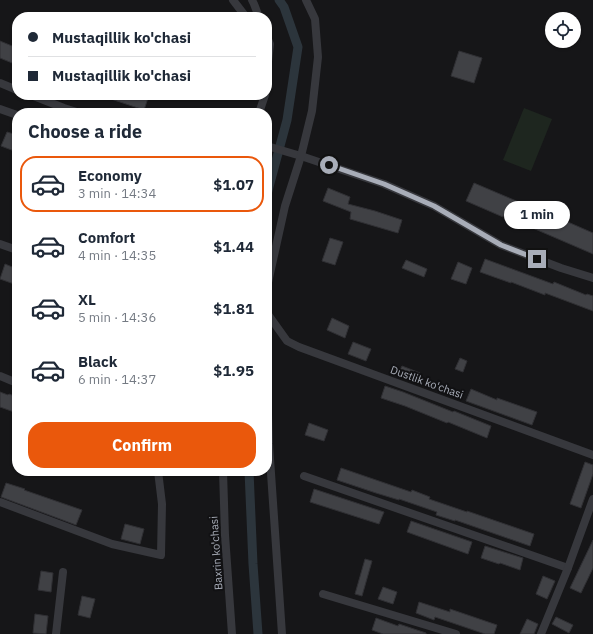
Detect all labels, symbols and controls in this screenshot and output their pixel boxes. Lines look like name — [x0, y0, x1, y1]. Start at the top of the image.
map controls — [545, 12, 581, 48]
button: locate — [545, 12, 581, 48]
text: Mustaqillik ko'chasi — [52, 28, 191, 47]
text: Mustaqillik ko'chasi — [52, 66, 191, 85]
text: Choose a ride — [28, 120, 142, 143]
route start — [320, 156, 338, 174]
icon: car — [30, 166, 66, 202]
text: Economy — [78, 166, 142, 185]
text: $1.07 — [213, 175, 254, 194]
text: 3 min · 14:34 — [78, 185, 156, 202]
callout: 1 min — [504, 201, 570, 229]
text: 1 min — [520, 206, 554, 223]
icon: car — [30, 228, 66, 264]
text: Comfort — [78, 228, 135, 247]
text: $1.44 — [213, 237, 254, 256]
text: 4 min · 14:35 — [78, 247, 156, 264]
route end — [528, 250, 546, 268]
icon: car — [30, 290, 66, 326]
text: XL — [78, 290, 96, 309]
text: $1.81 — [213, 299, 254, 318]
text: 5 min · 14:36 — [78, 309, 156, 326]
icon: car — [30, 352, 66, 388]
text: Black — [78, 352, 118, 371]
text: $1.95 — [213, 361, 254, 380]
street label: Dustlik ko'chasi — [389, 362, 465, 402]
text: 6 min · 14:37 — [78, 371, 156, 388]
button: Confirm — [28, 422, 256, 468]
street label: Baxrin ko'chasi — [206, 516, 226, 590]

